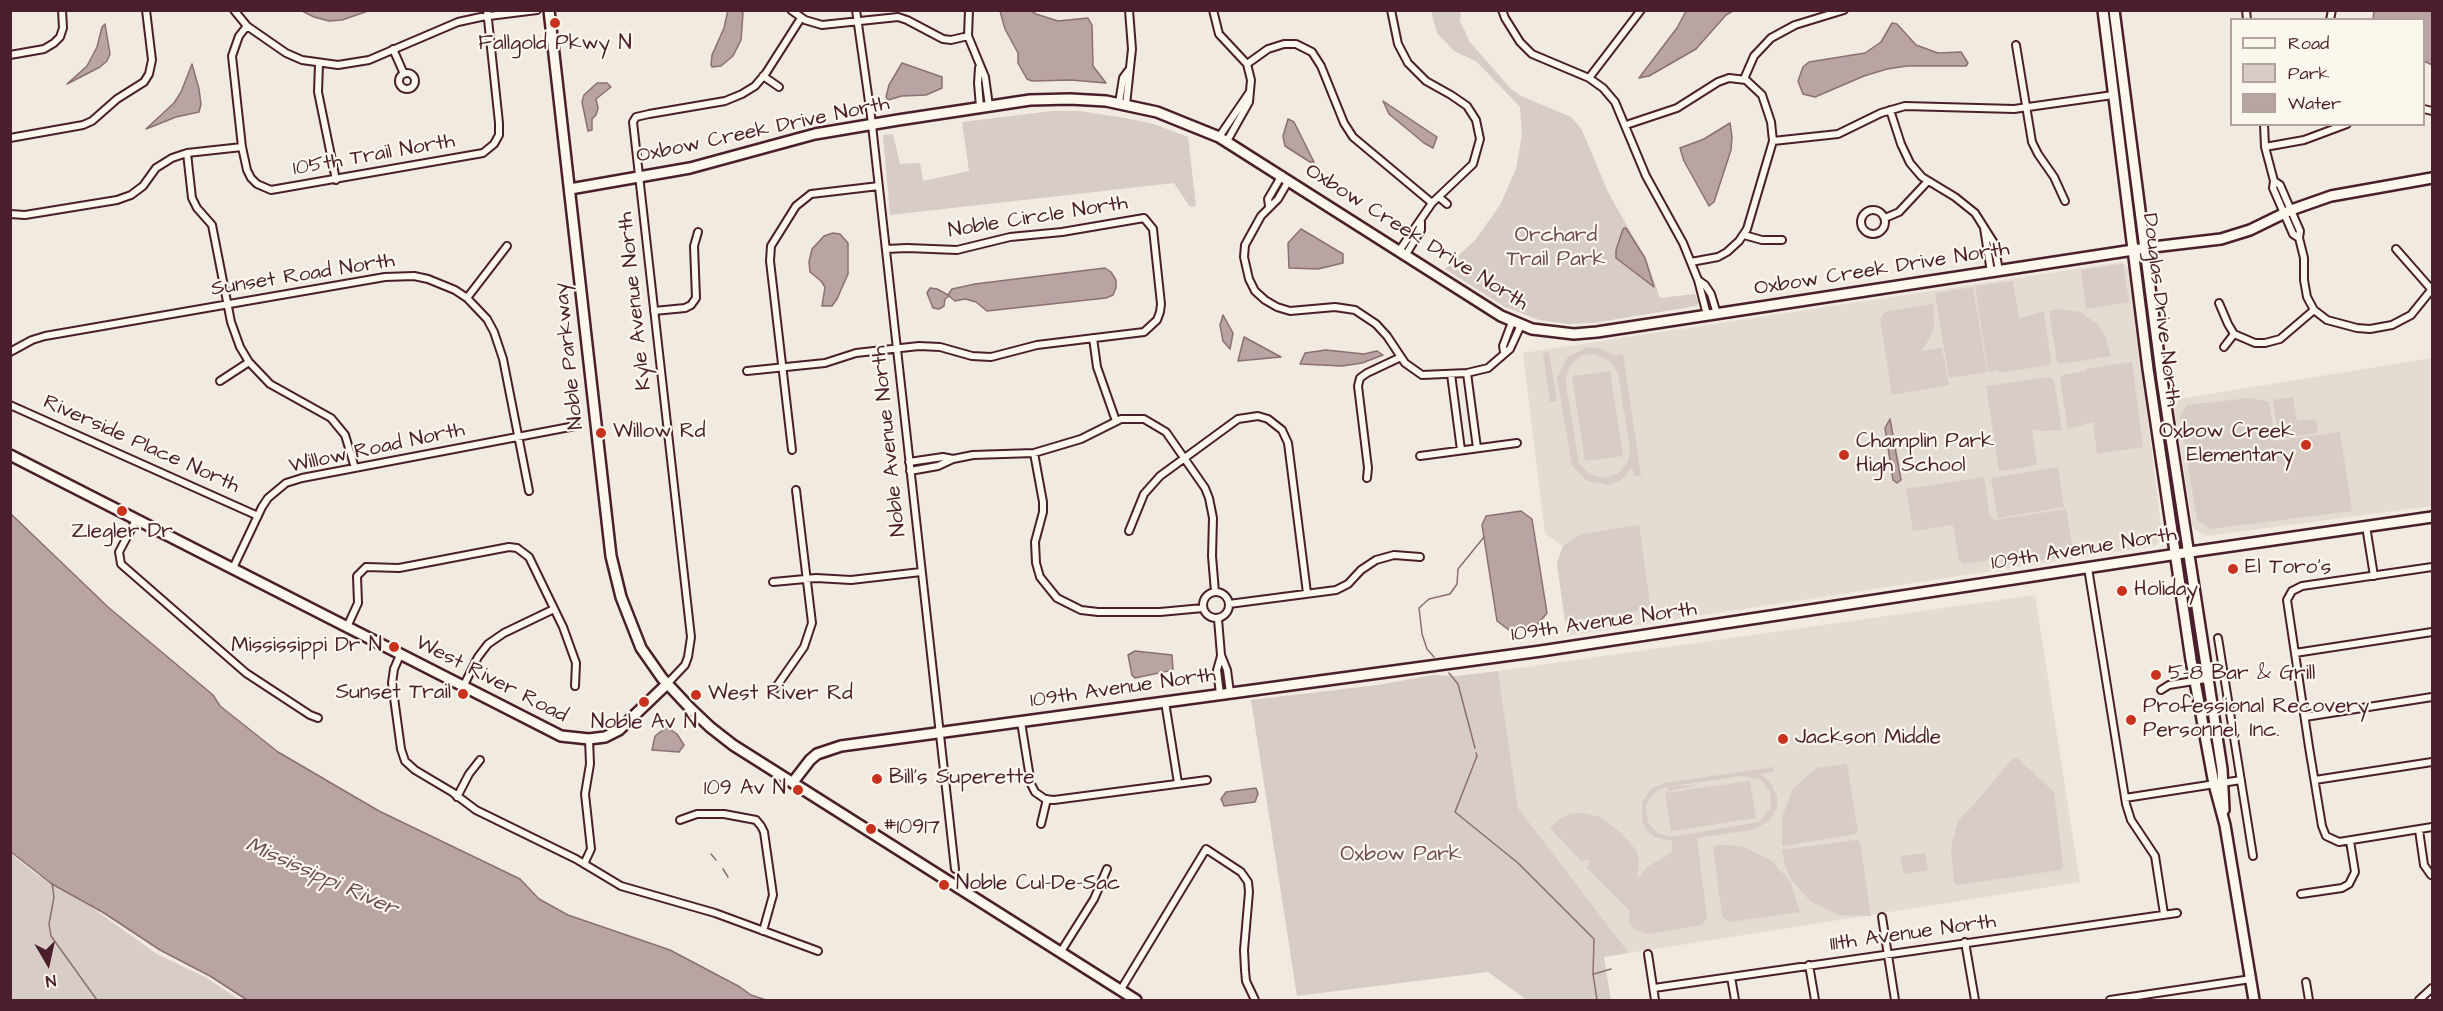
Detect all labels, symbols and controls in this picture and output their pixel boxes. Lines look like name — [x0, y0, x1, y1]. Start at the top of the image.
marker: Fallgold Pkwy N — [548, 16, 562, 30]
legend — [2230, 18, 2425, 126]
text: Road — [2288, 31, 2329, 56]
place label: Fallgold Pkwy N — [478, 32, 632, 58]
text: Park — [2288, 61, 2330, 86]
text: Water — [2288, 91, 2341, 116]
street label: Oxbow Creek Drive North — [634, 92, 892, 170]
street label: 105th Trail North — [291, 129, 457, 183]
street label: Oxbow Creek Drive North — [1300, 159, 1532, 317]
street label: Noble Circle North — [947, 191, 1129, 245]
street label: Kyle Avenue North — [614, 210, 658, 392]
street label: Douglas Drive North — [2136, 212, 2184, 408]
park label: Orchard Trail Park — [1507, 224, 1605, 274]
street label: Oxbow Creek Drive North — [1753, 237, 2011, 303]
street label: Sunset Road North — [209, 249, 397, 303]
street label: Noble Parkway — [550, 281, 590, 431]
street label: Noble Avenue North — [867, 344, 913, 538]
street label: Riverside Place North — [39, 390, 243, 500]
street label: Willow Road North — [287, 418, 467, 480]
place label: Willow Rd — [613, 420, 705, 446]
place label: Oxbow Creek Elementary — [2159, 420, 2294, 470]
marker: Willow Rd — [594, 426, 608, 440]
place label: Champlin Park High School — [1856, 430, 1994, 480]
marker: Oxbow Creek Elementary — [2299, 438, 2313, 452]
marker: Champlin Park High School — [1837, 448, 1851, 462]
marker: ZIegler Dr — [115, 504, 129, 518]
place label: ZIegler Dr — [71, 520, 173, 546]
street label: 109th Avenue North — [1990, 523, 2178, 577]
place label: El Toro's — [2245, 556, 2331, 582]
marker: El Toro's — [2226, 562, 2240, 576]
place label: Holiday — [2134, 578, 2198, 604]
marker: Holiday — [2115, 584, 2129, 598]
street label: 109th Avenue North — [1510, 597, 1698, 649]
street label: West River Road — [411, 631, 571, 729]
place label: Mississippi Dr N — [231, 634, 382, 660]
marker: Mississippi Dr N — [387, 640, 401, 654]
place label: 5-8 Bar & Grill — [2168, 662, 2315, 688]
street label: 109th Avenue North — [1029, 663, 1217, 715]
marker: 5-8 Bar & Grill — [2149, 668, 2163, 682]
place label: Sunset Trail — [336, 681, 451, 707]
place label: West River Rd — [708, 682, 853, 708]
marker: Sunset Trail — [456, 687, 470, 701]
marker: West River Rd — [689, 688, 703, 702]
marker: Noble Av N — [637, 695, 651, 709]
place label: Professional Recovery Personnel, Inc. — [2143, 695, 2369, 745]
place label: Noble Av N — [591, 711, 697, 737]
marker: Professional Recovery Personnel, Inc. — [2124, 713, 2138, 727]
place label: Jackson Middle — [1795, 726, 1941, 752]
marker: Jackson Middle — [1776, 732, 1790, 746]
place label: Bill's Superette — [889, 766, 1035, 792]
marker: Bill's Superette — [870, 772, 884, 786]
place label: 109 Av N — [704, 777, 786, 803]
marker: 109 Av N — [791, 783, 805, 797]
place label: #10917 — [883, 816, 940, 842]
marker: #10917 — [864, 822, 878, 836]
water label: Mississippi River — [241, 833, 401, 923]
park label: Oxbow Park — [1340, 843, 1462, 869]
place label: Noble Cul-De-Sac — [956, 872, 1120, 898]
marker: Noble Cul-De-Sac — [937, 878, 951, 892]
street label: 111th Avenue North — [1828, 910, 1998, 958]
north arrow — [18, 933, 78, 993]
text: N — [44, 969, 57, 992]

